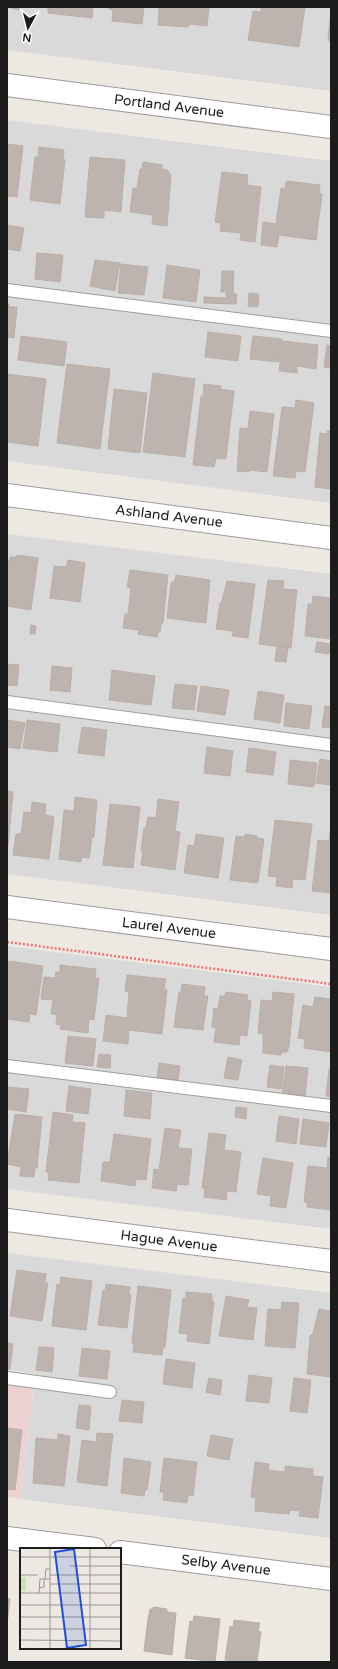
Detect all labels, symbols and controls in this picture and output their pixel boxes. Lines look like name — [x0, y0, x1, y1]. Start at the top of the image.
north arrow — [8, 8, 48, 48]
text: N — [22, 30, 32, 44]
street label: Portland Avenue — [113, 91, 225, 121]
street label: Ashland Avenue — [114, 501, 224, 531]
street label: Laurel Avenue — [121, 914, 217, 942]
street label: Hague Avenue — [120, 1227, 218, 1255]
inset map — [20, 1548, 121, 1649]
street label: Selby Avenue — [180, 1551, 272, 1579]

